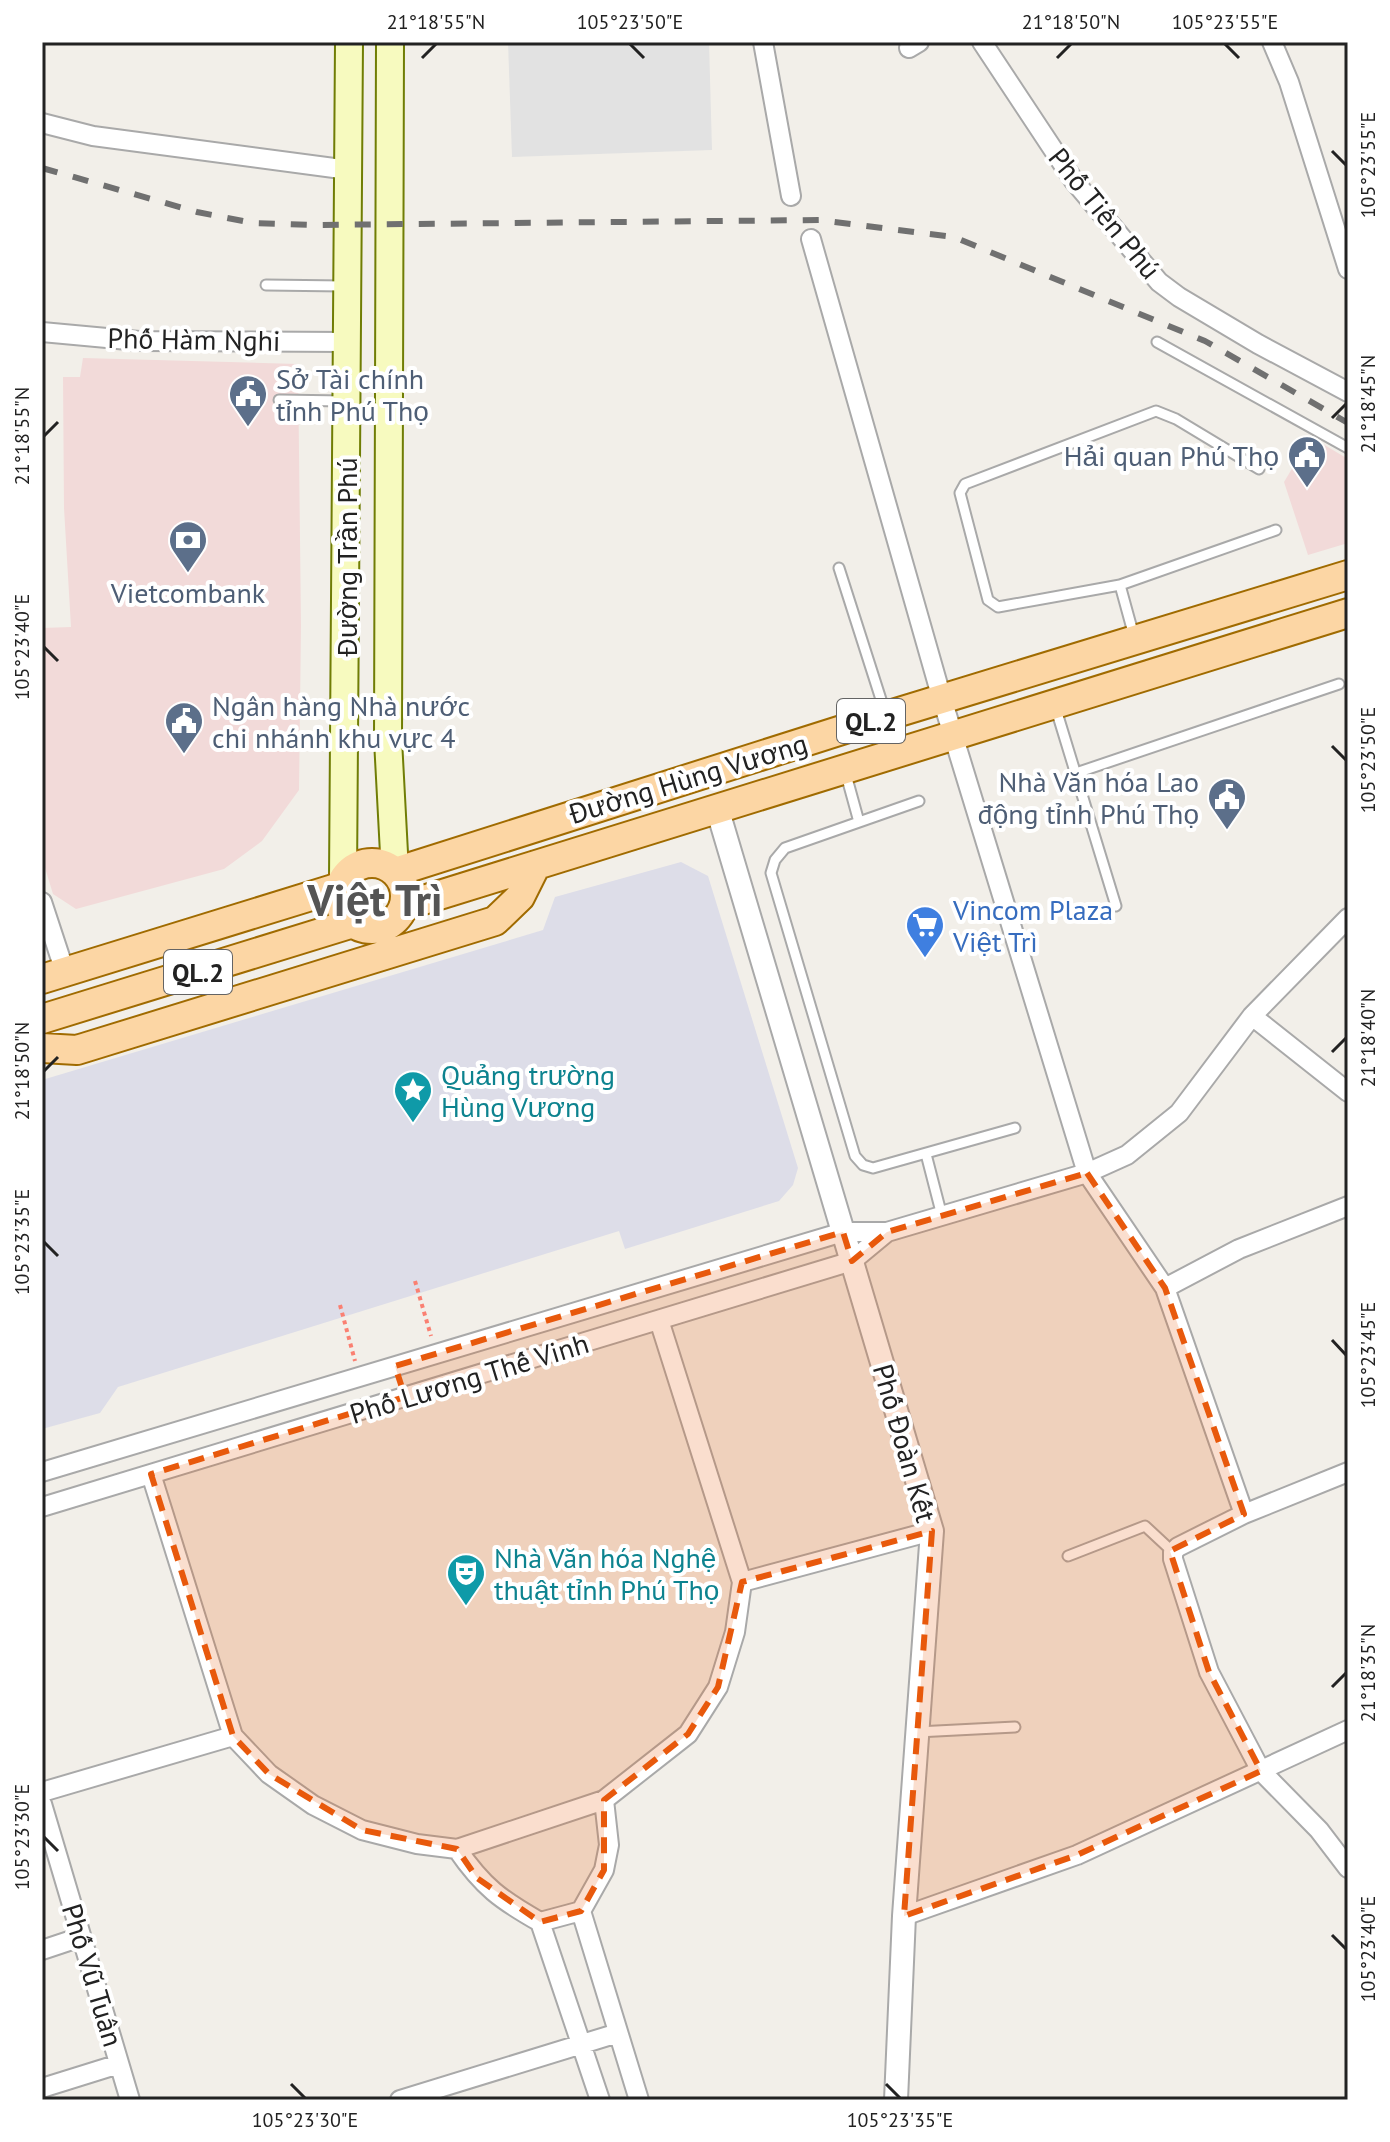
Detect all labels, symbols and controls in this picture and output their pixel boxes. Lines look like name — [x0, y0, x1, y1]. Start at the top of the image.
text: 21°18'55"N — [387, 9, 485, 35]
text: 105°23'50"E — [577, 9, 683, 35]
text: 21°18'50"N — [1022, 9, 1120, 35]
text: 105°23'55"E — [1172, 9, 1278, 35]
text: 105°23'55"E — [1355, 112, 1381, 218]
street label: Phố Tiên Phú — [1041, 140, 1169, 286]
street label: Phố Hàm Nghi — [107, 319, 281, 359]
text: 21°18'45"N — [1355, 355, 1381, 453]
place label: Sở Tài chính tỉnh Phú Thọ — [276, 360, 429, 429]
public building icon: Sở Tài chính tỉnh Phú Thọ — [227, 373, 269, 428]
text: 21°18'55"N — [9, 387, 35, 485]
public building icon: Hải quan Phú Thọ — [1286, 434, 1328, 489]
place label: Hải quan Phú Thọ — [1064, 437, 1279, 474]
street label: Đường Trần Phú — [328, 457, 365, 658]
bank icon: Vietcombank — [167, 519, 209, 574]
place label: Vietcombank — [110, 574, 266, 611]
text: 105°23'40"E — [9, 594, 35, 700]
place label: Ngân hàng Nhà nước chi nhánh khu vực 4 — [212, 687, 470, 756]
road number: QL.2 — [837, 699, 905, 743]
public building icon: Ngân hàng Nhà nước chi nhánh khu vực 4 — [163, 700, 205, 755]
text: 105°23'50"E — [1355, 707, 1381, 813]
street label: Đường Hùng Vương — [563, 724, 812, 832]
place label: Nhà Văn hóa Lao động tỉnh Phú Thọ — [978, 763, 1199, 832]
public building icon: Nhà Văn hóa Lao động tỉnh Phú Thọ — [1206, 776, 1248, 831]
district label: Việt Trì — [306, 871, 443, 928]
place label: Vincom Plaza Việt Trì — [952, 891, 1113, 960]
supermarket icon: Vincom Plaza Việt Trì — [904, 904, 946, 959]
road number: QL.2 — [164, 950, 232, 994]
text: 21°18'40"N — [1355, 989, 1381, 1087]
text: 21°18'50"N — [9, 1022, 35, 1120]
place label: Quảng trường Hùng Vương — [441, 1056, 615, 1125]
place icon: Quảng trường Hùng Vương — [392, 1069, 434, 1124]
text: 105°23'35"E — [9, 1189, 35, 1295]
text: 105°23'45"E — [1355, 1302, 1381, 1408]
street label: Phố Lương Thế Vinh — [345, 1324, 593, 1432]
street label: Phố Đoàn Kết — [865, 1360, 945, 1527]
place label: Nhà Văn hóa Nghệ thuật tỉnh Phú Thọ — [494, 1539, 719, 1608]
theatre icon: Nhà Văn hóa Nghệ thuật tỉnh Phú Thọ — [445, 1552, 487, 1607]
text: 21°18'35"N — [1355, 1624, 1381, 1722]
text: 105°23'30"E — [9, 1784, 35, 1890]
text: 105°23'40"E — [1355, 1896, 1381, 2002]
street label: Phố Vũ Tuân — [54, 1899, 132, 2051]
text: 105°23'30"E — [252, 2107, 358, 2133]
text: 105°23'35"E — [847, 2107, 953, 2133]

